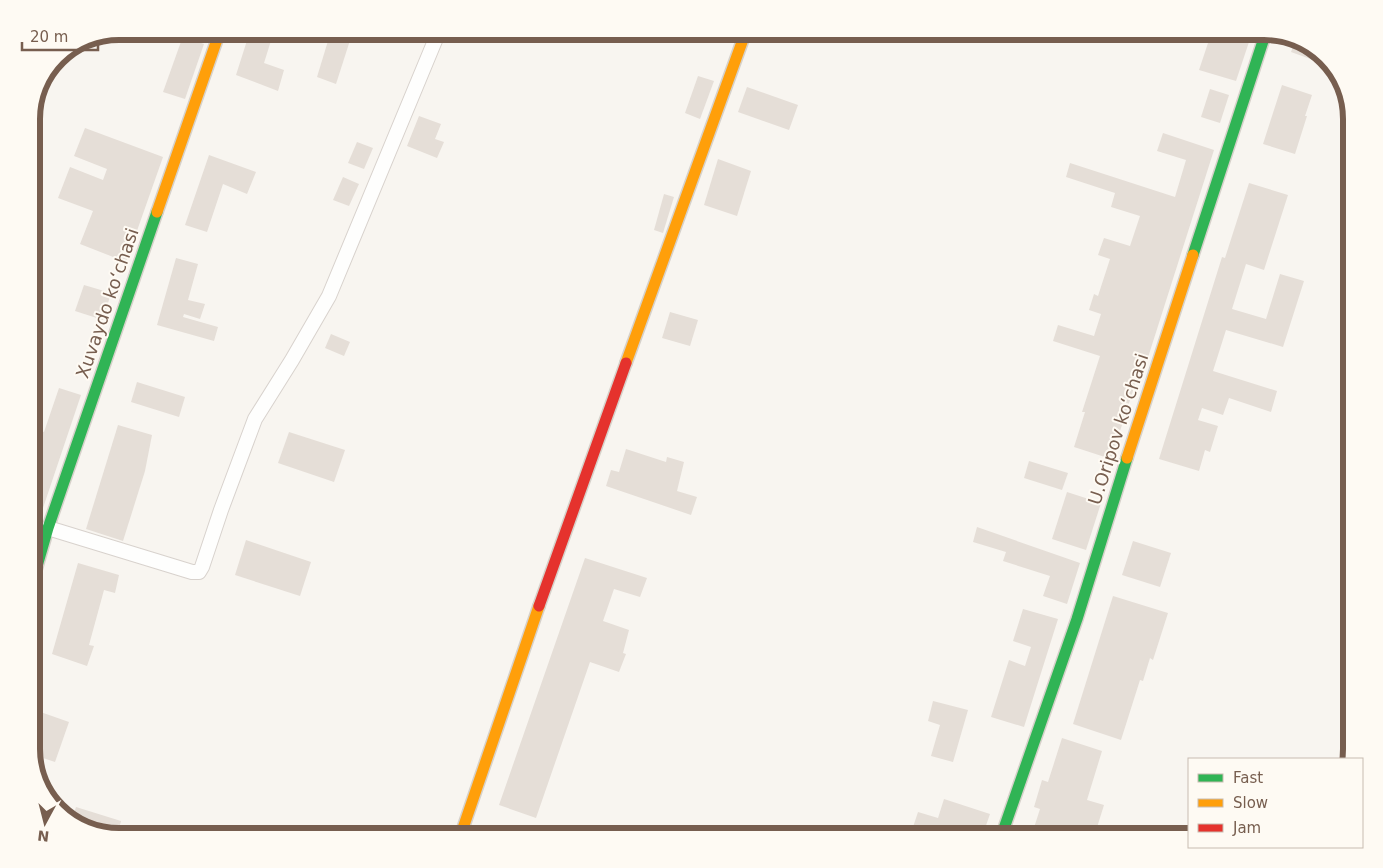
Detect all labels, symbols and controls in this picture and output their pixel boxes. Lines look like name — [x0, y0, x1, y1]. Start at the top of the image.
scale bar — [22, 20, 99, 52]
text: 20 m — [30, 28, 68, 46]
street label: Xuvaydo koʻchasi — [71, 225, 143, 381]
street label: U.Oripov koʻchasi — [1084, 351, 1152, 507]
legend — [1188, 758, 1363, 848]
text: Fast — [1233, 769, 1263, 787]
text: Slow — [1233, 794, 1268, 812]
north arrow — [20, 798, 70, 848]
text: Jam — [1232, 819, 1261, 837]
text: N — [37, 827, 50, 845]

